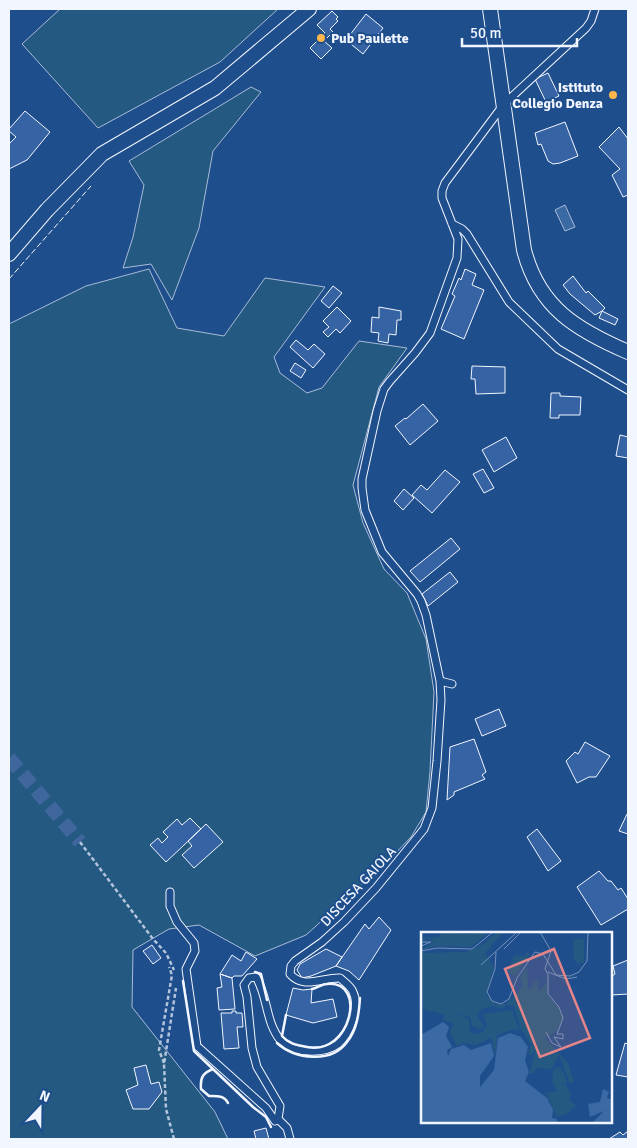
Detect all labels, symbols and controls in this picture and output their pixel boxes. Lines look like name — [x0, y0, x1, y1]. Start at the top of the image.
scale bar — [462, 15, 577, 47]
text: 50 m — [470, 24, 501, 42]
place label: Pub Paulette — [331, 30, 409, 47]
marker: Pub Paulette — [315, 32, 327, 44]
place label: Istituto Collegio Denza — [512, 79, 603, 112]
marker: Istituto Collegio Denza — [607, 89, 619, 101]
street label: DISCESA GAIOLA — [317, 842, 400, 930]
inset map — [421, 932, 612, 1123]
north arrow — [15, 1083, 65, 1133]
text: N — [37, 1087, 52, 1106]

